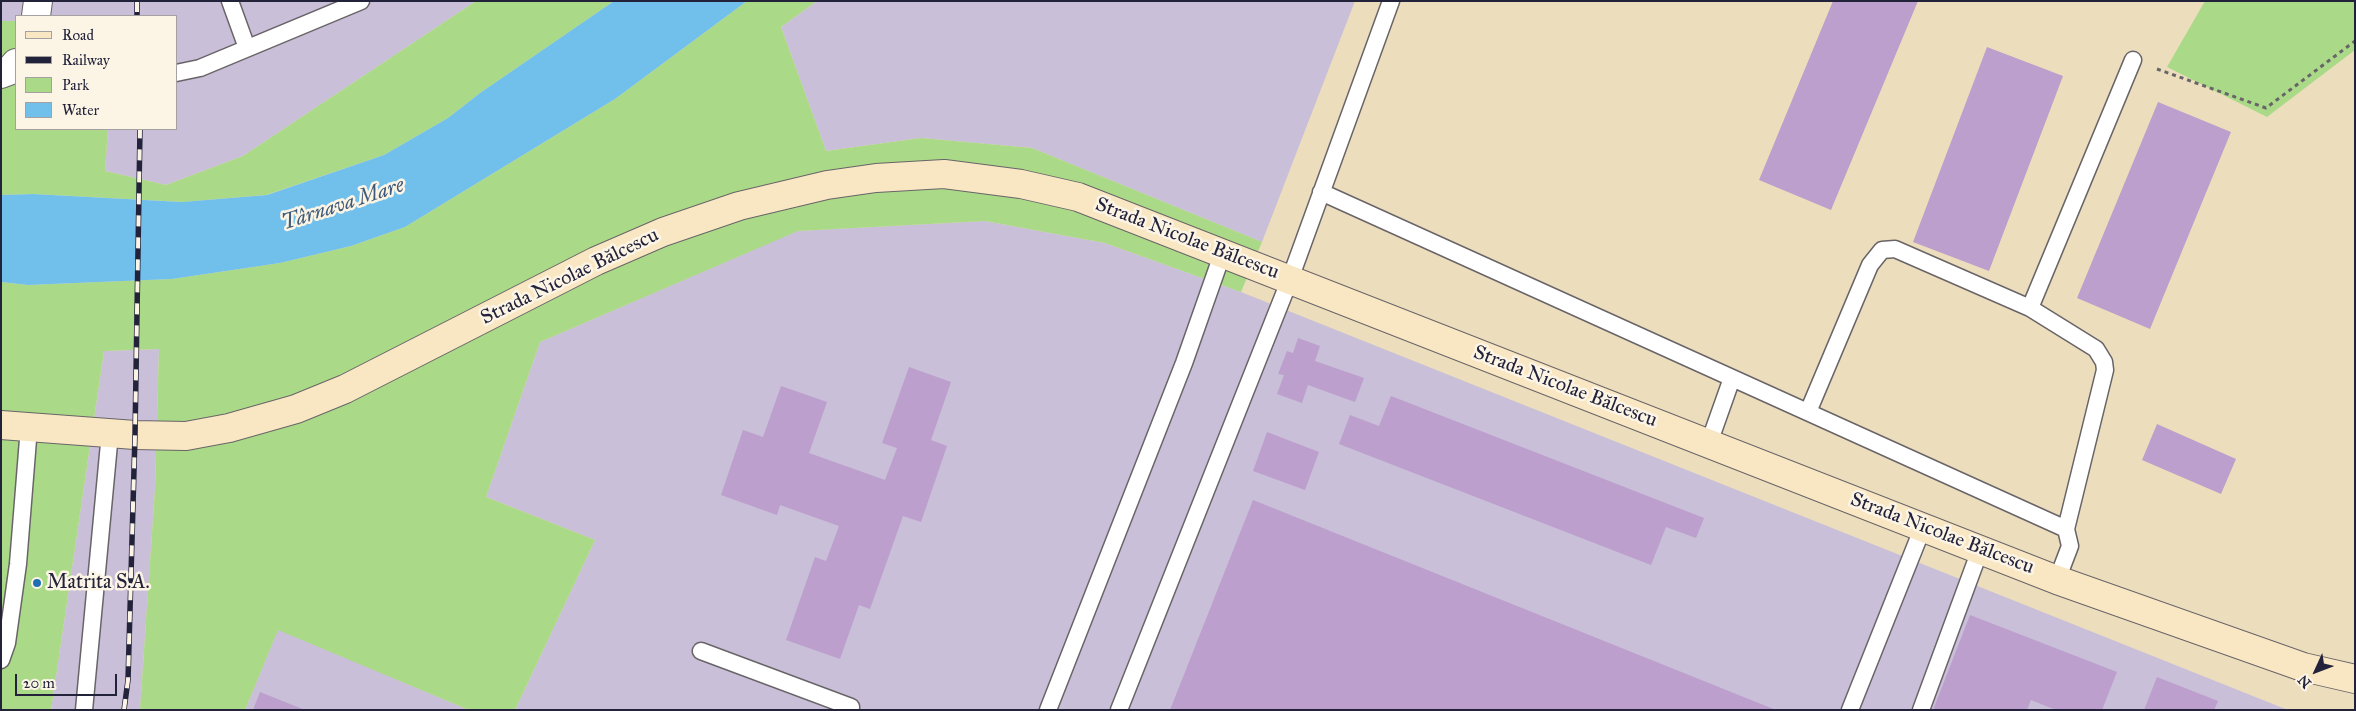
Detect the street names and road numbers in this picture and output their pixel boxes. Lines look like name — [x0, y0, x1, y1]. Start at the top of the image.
street label: Strada Nicolae Bălcescu — [1092, 193, 1282, 285]
street label: Strada Nicolae Bălcescu — [477, 223, 663, 331]
street label: Strada Nicolae Bălcescu — [1470, 341, 1660, 433]
street label: Strada Nicolae Bălcescu — [1847, 488, 2037, 580]

